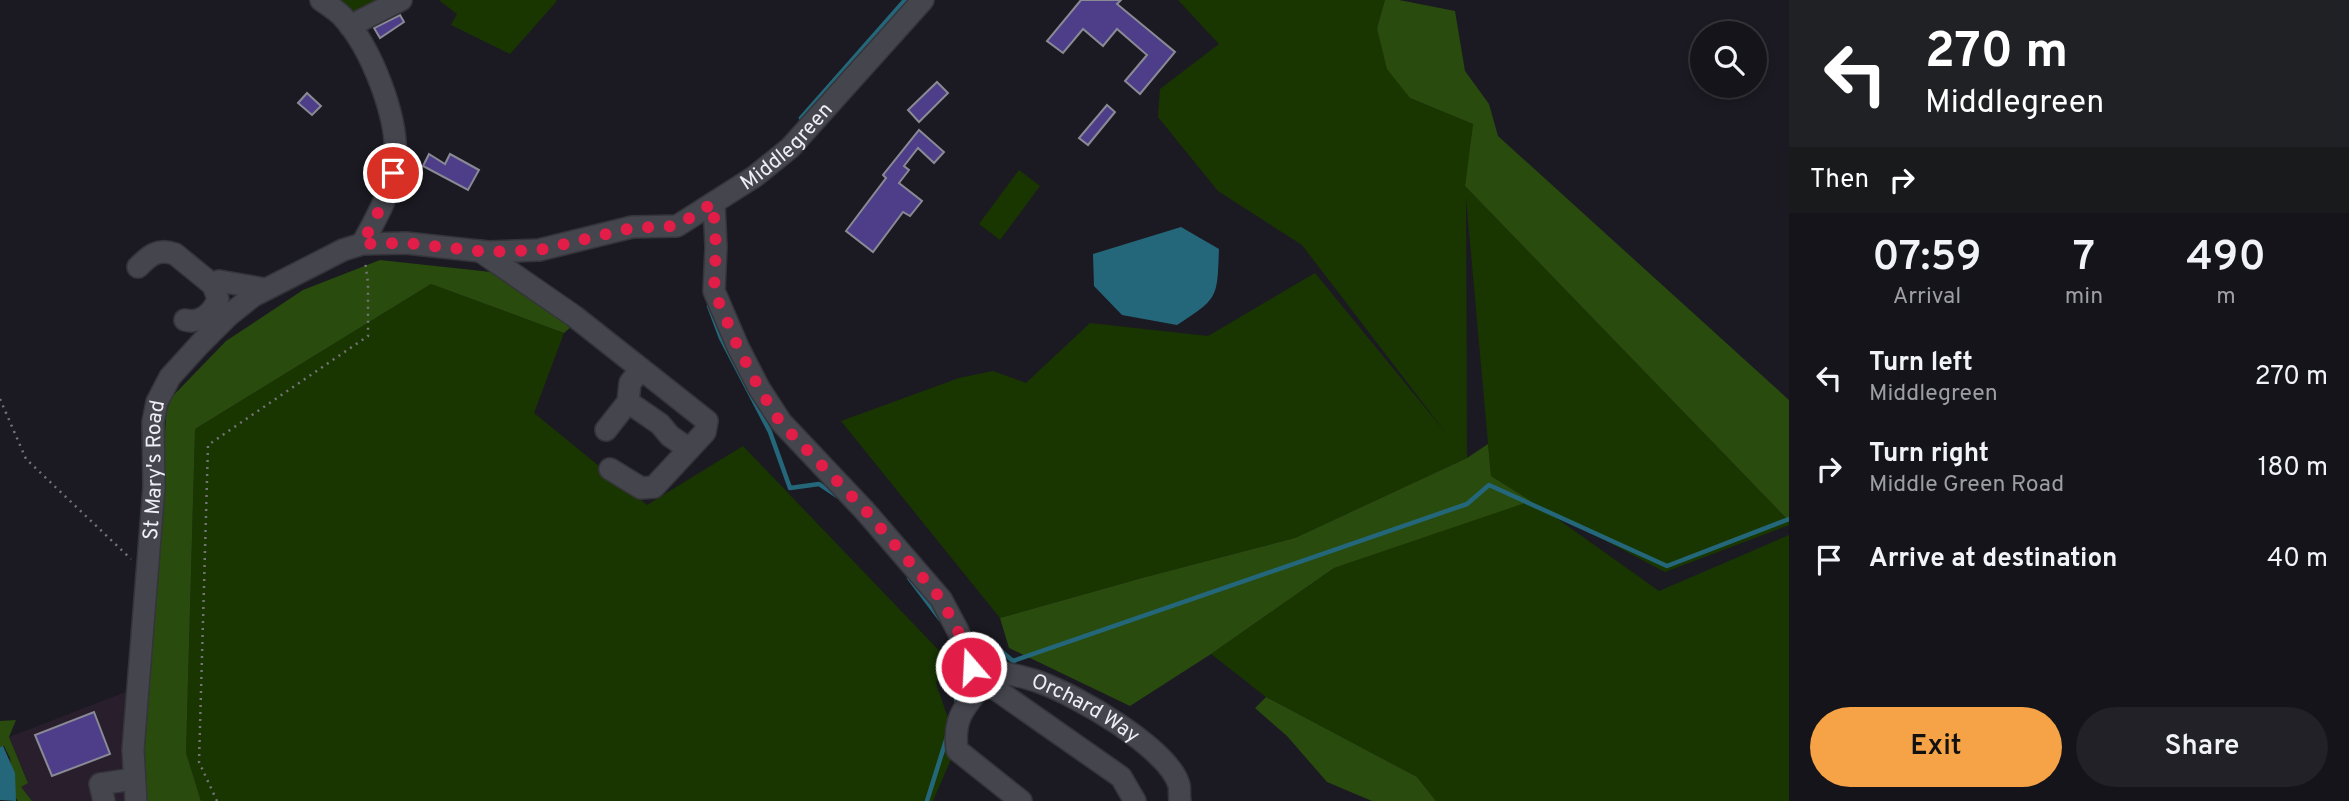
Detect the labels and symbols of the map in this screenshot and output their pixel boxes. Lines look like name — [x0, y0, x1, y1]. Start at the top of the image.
street label: Middlegreen — [736, 97, 839, 197]
pin — [363, 143, 423, 203]
street label: St Mary's Road — [138, 398, 172, 541]
position arrow — [934, 630, 1008, 704]
street label: Orchard Way — [1028, 668, 1145, 750]

